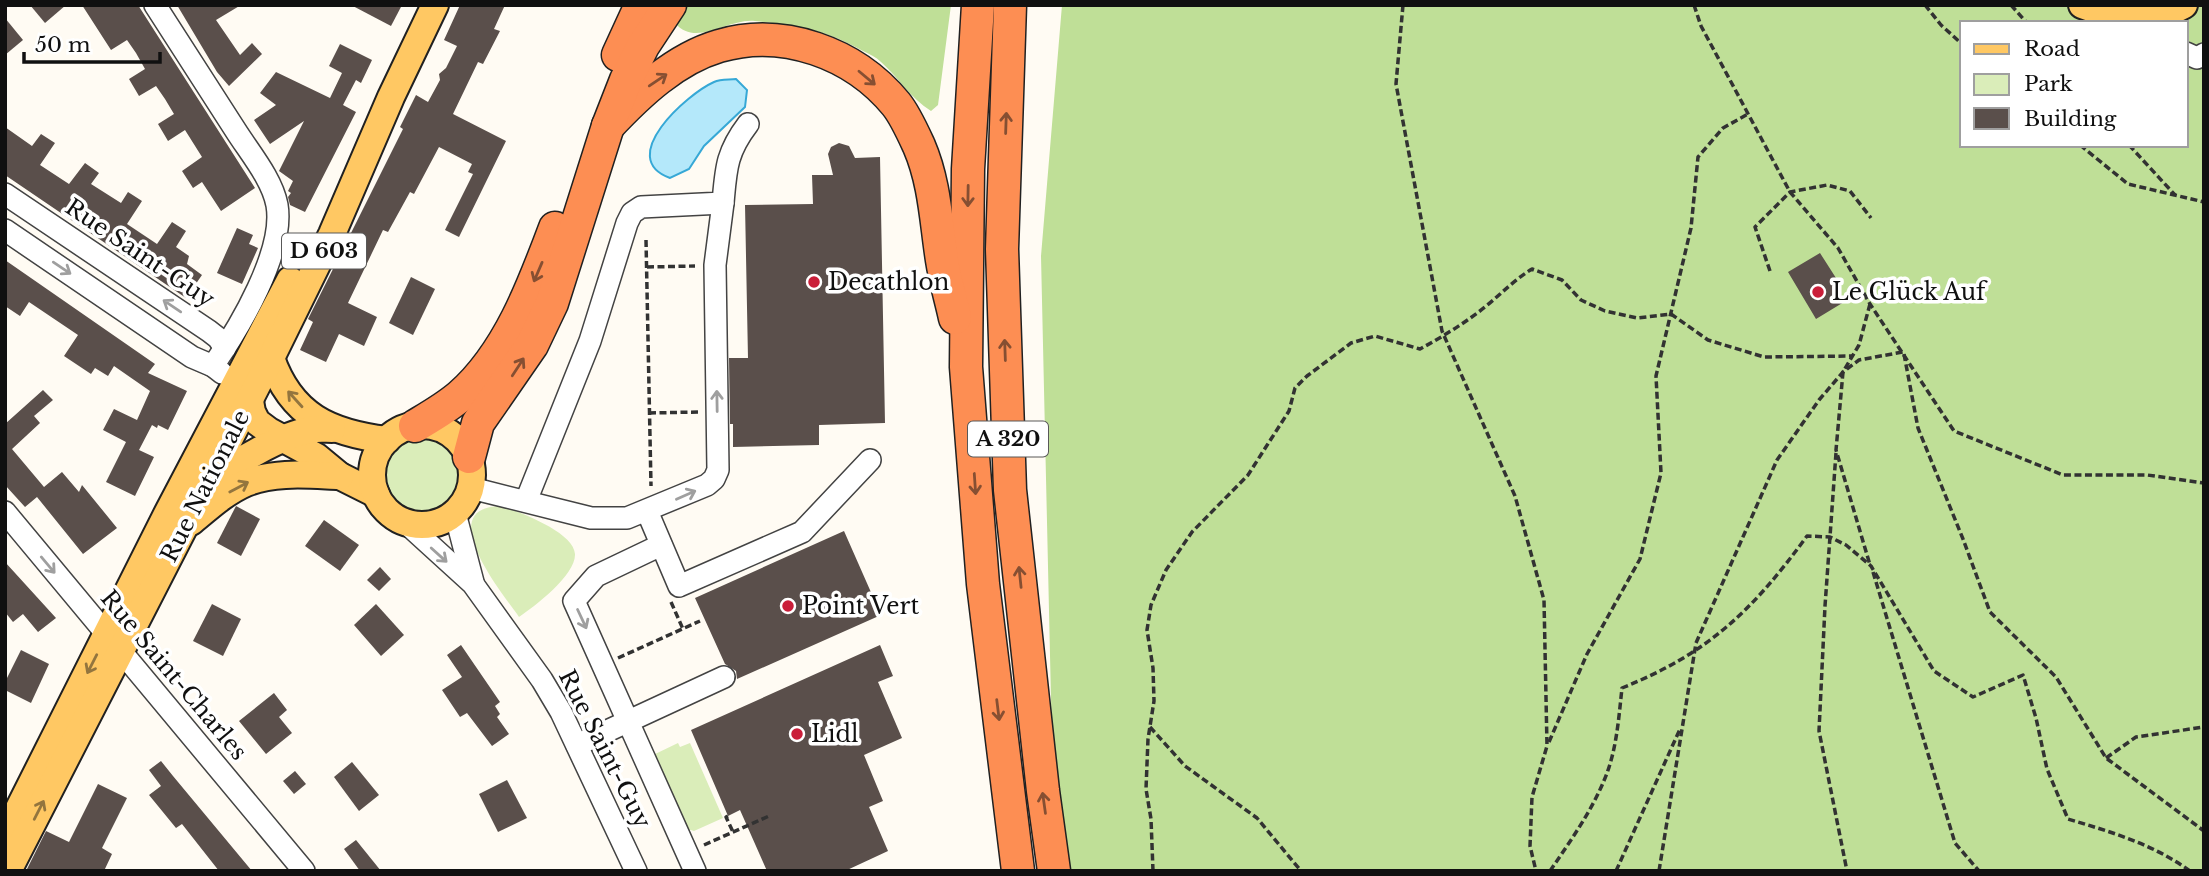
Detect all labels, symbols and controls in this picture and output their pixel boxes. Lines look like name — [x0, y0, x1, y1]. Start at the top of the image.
scale bar — [24, 21, 161, 65]
legend — [1960, 21, 2188, 147]
text: 50 m — [35, 32, 91, 58]
text: Road — [2024, 36, 2080, 62]
one-way arrow — [858, 69, 876, 85]
text: Park — [2024, 71, 2073, 97]
one-way arrow — [648, 73, 667, 87]
text: Building — [2024, 106, 2117, 132]
one-way arrow — [999, 111, 1013, 134]
one-way arrow — [961, 184, 975, 207]
street label: Rue Saint-Guy — [60, 193, 220, 313]
road number: D 603 — [282, 233, 366, 268]
one-way arrow — [52, 261, 71, 276]
one-way arrow — [531, 261, 544, 283]
place label: Decathlon — [828, 268, 950, 296]
marker: Decathlon — [806, 274, 822, 290]
place label: Le Glück Auf — [1832, 278, 1988, 306]
marker: Le Glück Auf — [1810, 284, 1826, 300]
one-way arrow — [163, 299, 182, 313]
one-way arrow — [999, 339, 1012, 362]
one-way arrow — [510, 358, 525, 377]
one-way arrow — [710, 390, 724, 413]
one-way arrow — [286, 391, 303, 408]
street label: Rue Nationale — [155, 405, 255, 567]
road number: A 320 — [968, 422, 1048, 457]
one-way arrow — [969, 472, 982, 495]
one-way arrow — [229, 480, 249, 494]
one-way arrow — [675, 487, 696, 500]
one-way arrow — [430, 546, 447, 563]
one-way arrow — [41, 555, 56, 573]
one-way arrow — [1013, 566, 1026, 589]
street label: Rue Saint-Charles — [95, 584, 253, 766]
place label: Point Vert — [802, 592, 919, 620]
marker: Point Vert — [780, 598, 796, 614]
one-way arrow — [576, 607, 589, 629]
one-way arrow — [85, 653, 99, 674]
street label: Rue Saint-Guy — [553, 665, 657, 833]
one-way arrow — [991, 698, 1004, 721]
place label: Lidl — [811, 720, 859, 748]
marker: Lidl — [789, 726, 805, 742]
one-way arrow — [1038, 792, 1051, 815]
one-way arrow — [33, 800, 47, 821]

